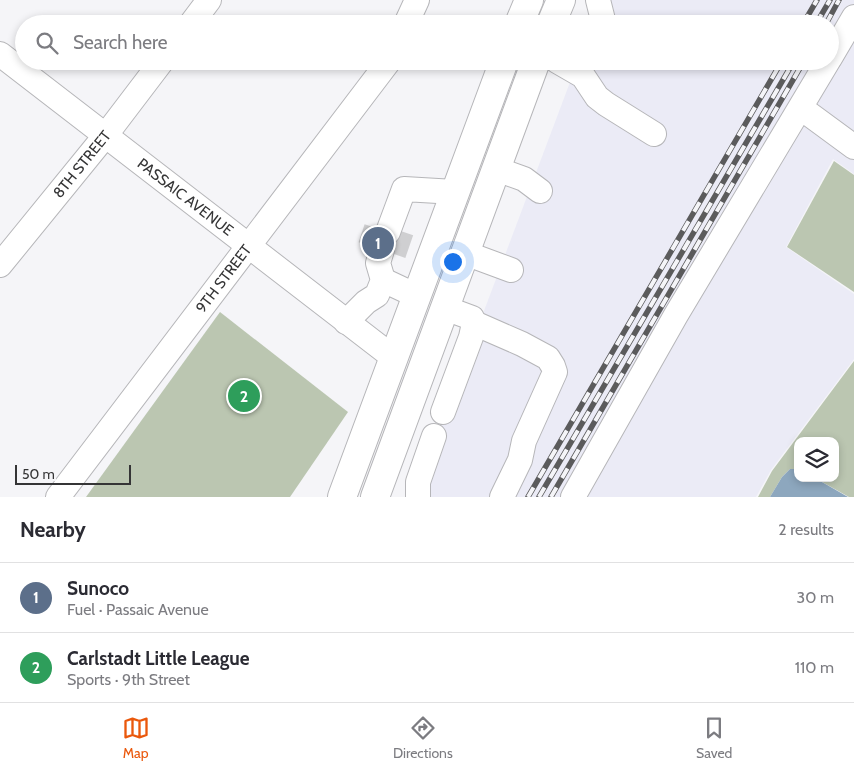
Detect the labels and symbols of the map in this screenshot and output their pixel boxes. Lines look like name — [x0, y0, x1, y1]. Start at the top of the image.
street label: 8TH STREET — [49, 127, 115, 201]
street label: PASSAIC AVENUE — [134, 154, 237, 240]
pin: 1 — [362, 224, 394, 262]
street label: 9TH STREET — [192, 241, 255, 316]
your location — [440, 249, 466, 275]
pin: 2 — [228, 377, 260, 415]
scale bar — [15, 462, 131, 485]

